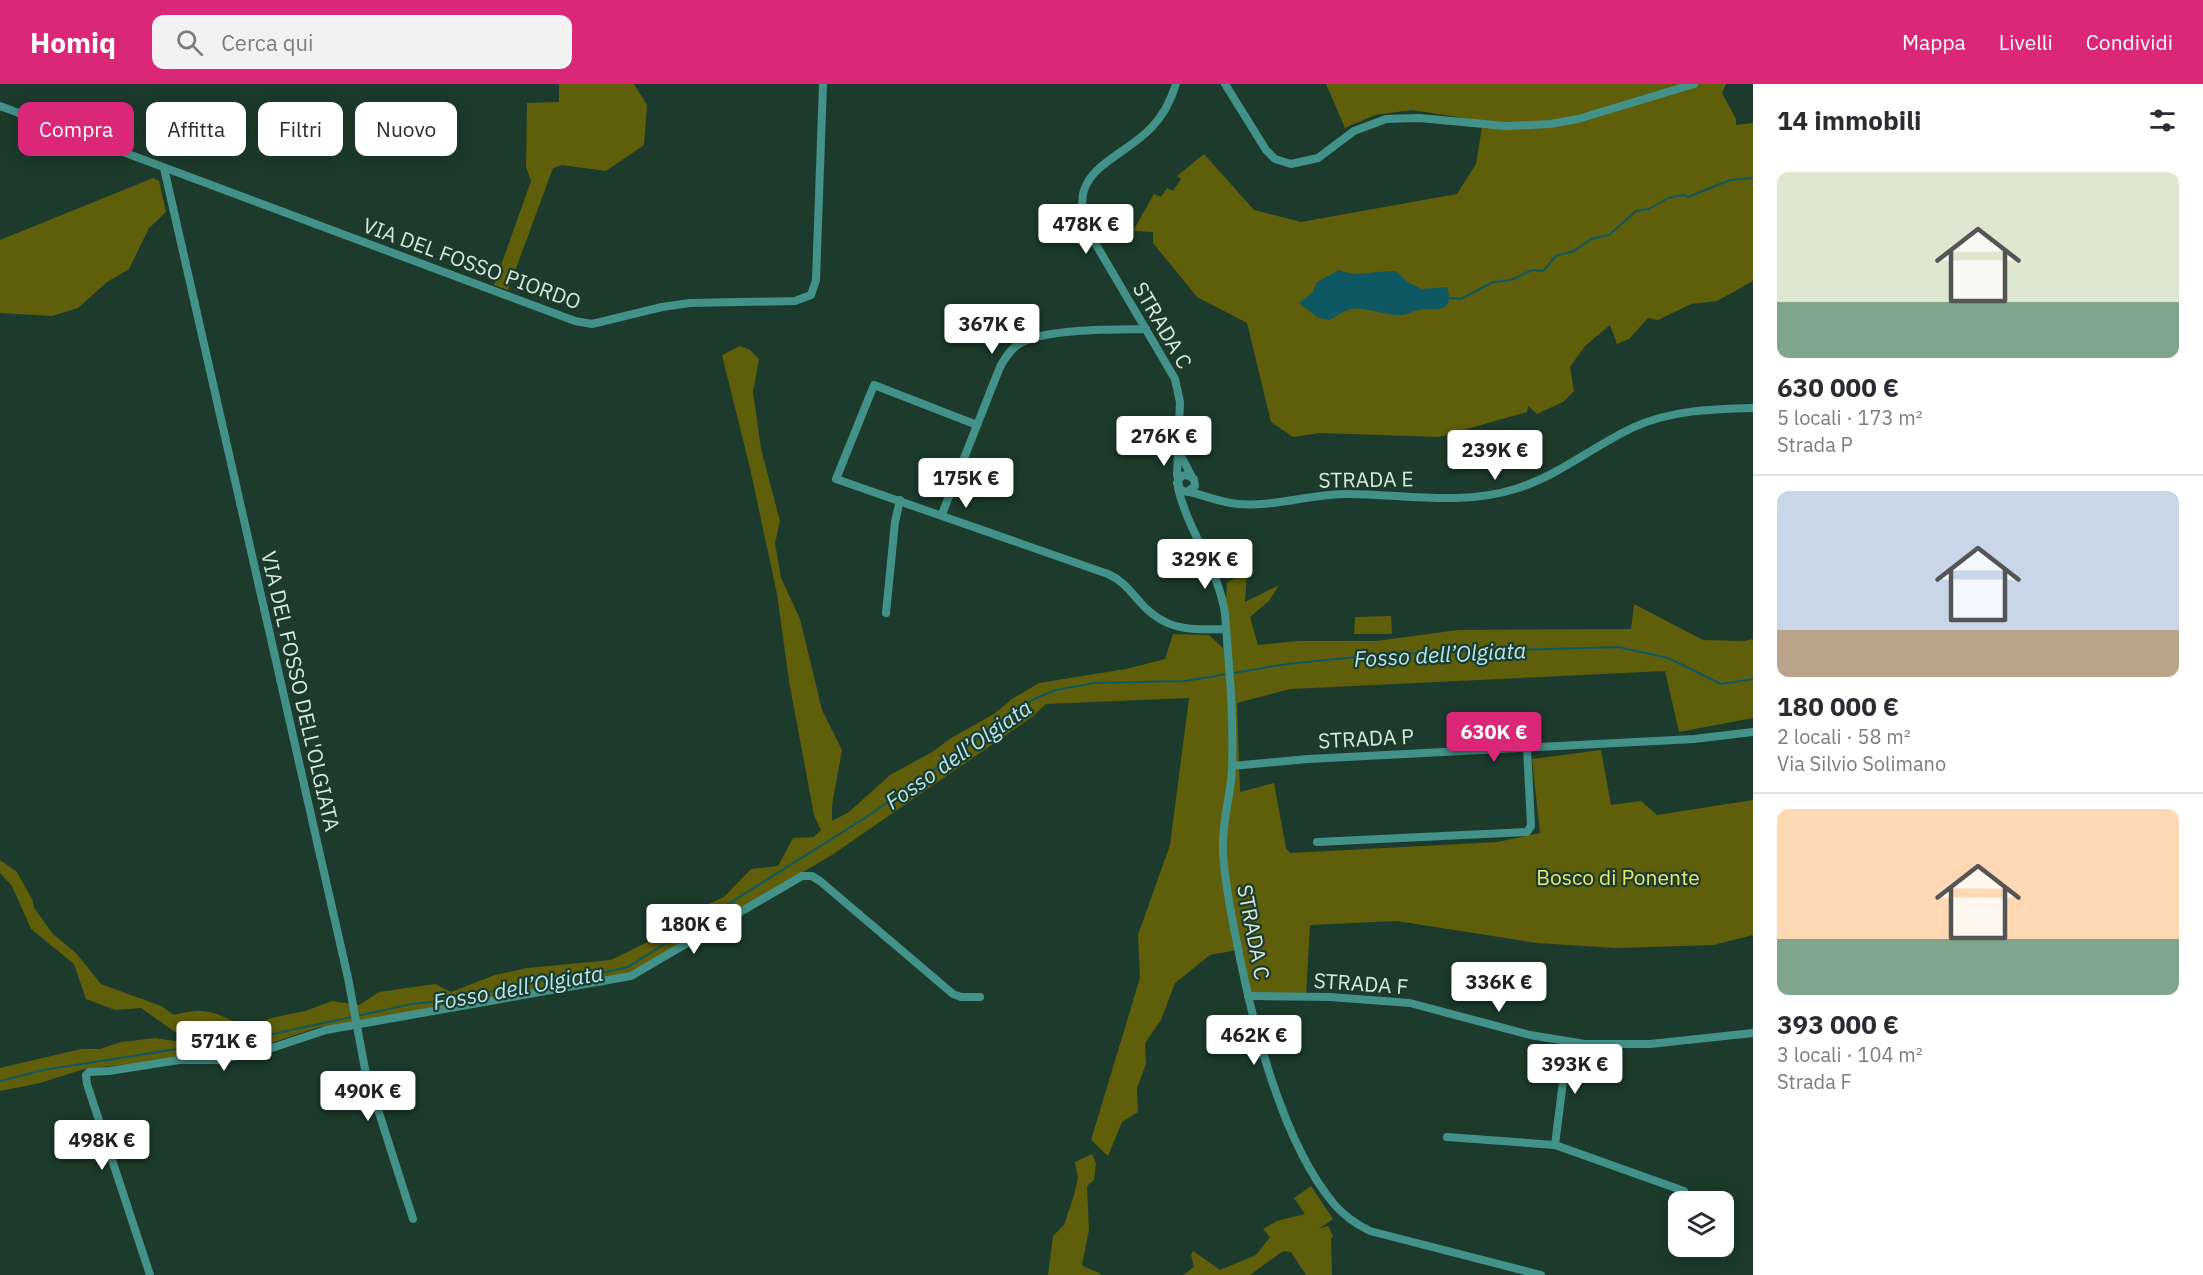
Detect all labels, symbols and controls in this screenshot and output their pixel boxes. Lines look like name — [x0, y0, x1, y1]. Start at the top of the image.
search box — [152, 15, 572, 69]
text: Homiq — [30, 24, 116, 61]
icon: search — [173, 26, 206, 59]
text: Cerca qui — [221, 28, 314, 57]
text: Mappa — [1902, 28, 1966, 56]
text: Livelli — [1999, 28, 2053, 56]
text: Condividi — [2086, 28, 2173, 56]
chip: Compra — [18, 102, 134, 156]
chip: Affitta — [146, 102, 246, 156]
chip: Filtri — [258, 102, 343, 156]
chip: Nuovo — [355, 102, 457, 156]
text: 14 immobili — [1777, 103, 1921, 137]
icon: filters — [2146, 104, 2179, 137]
pin: 478K € — [1037, 204, 1135, 255]
street label: VIA DEL FOSSO PIORDO — [359, 210, 585, 316]
text: 478K € — [1052, 210, 1120, 237]
icon: home — [1924, 211, 2032, 319]
street label: STRADA C — [1127, 276, 1199, 374]
pin: 367K € — [943, 304, 1041, 355]
text: 367K € — [958, 310, 1026, 337]
text: 630 000 € — [1777, 370, 1899, 404]
text: 5 locali · 173 m² — [1777, 404, 1923, 431]
pin: 276K € — [1115, 416, 1213, 467]
text: 276K € — [1130, 422, 1198, 449]
pin: 239K € — [1446, 430, 1544, 481]
text: Strada P — [1777, 431, 1853, 458]
text: 239K € — [1461, 436, 1529, 463]
pin: 175K € — [917, 458, 1015, 509]
text: 175K € — [932, 464, 1000, 491]
street label: STRADA E — [1318, 464, 1414, 494]
icon: home — [1924, 530, 2032, 638]
pin: 329K € — [1156, 539, 1254, 590]
text: 329K € — [1171, 545, 1239, 572]
street label: VIA DEL FOSSO DELL'OLGIATA — [255, 548, 347, 834]
water label: Fosso dell’Olgiata — [1353, 635, 1527, 673]
text: 180 000 € — [1777, 689, 1899, 723]
water label: Fosso dell’Olgiata — [879, 693, 1037, 815]
pin: 630K € — [1445, 712, 1543, 763]
text: 630K € — [1460, 718, 1528, 745]
street label: STRADA P — [1317, 722, 1415, 754]
text: 2 locali · 58 m² — [1777, 723, 1911, 750]
text: Via Silvio Solimano — [1777, 750, 1946, 777]
icon: home — [1924, 848, 2032, 956]
park label: Bosco di Ponente — [1536, 863, 1700, 891]
street label: STRADA C — [1231, 882, 1277, 982]
pin: 180K € — [645, 904, 743, 955]
text: 180K € — [660, 910, 728, 937]
water label: Fosso dell’Olgiata — [431, 958, 605, 1016]
pin: 336K € — [1450, 962, 1548, 1013]
street label: STRADA F — [1313, 966, 1409, 1000]
text: 336K € — [1465, 968, 1533, 995]
text: 393 000 € — [1777, 1007, 1899, 1041]
pin: 462K € — [1205, 1015, 1303, 1066]
pin: 571K € — [175, 1021, 273, 1072]
text: 462K € — [1220, 1021, 1288, 1048]
text: 571K € — [190, 1027, 258, 1054]
text: 3 locali · 104 m² — [1777, 1041, 1923, 1068]
pin: 393K € — [1526, 1044, 1624, 1095]
text: 393K € — [1541, 1050, 1609, 1077]
text: Strada F — [1777, 1068, 1852, 1095]
pin: 490K € — [319, 1071, 417, 1122]
text: 490K € — [334, 1077, 402, 1104]
pin: 498K € — [53, 1120, 151, 1171]
text: 498K € — [68, 1126, 136, 1153]
map controls — [1668, 1191, 1734, 1257]
button: layers — [1668, 1191, 1734, 1257]

